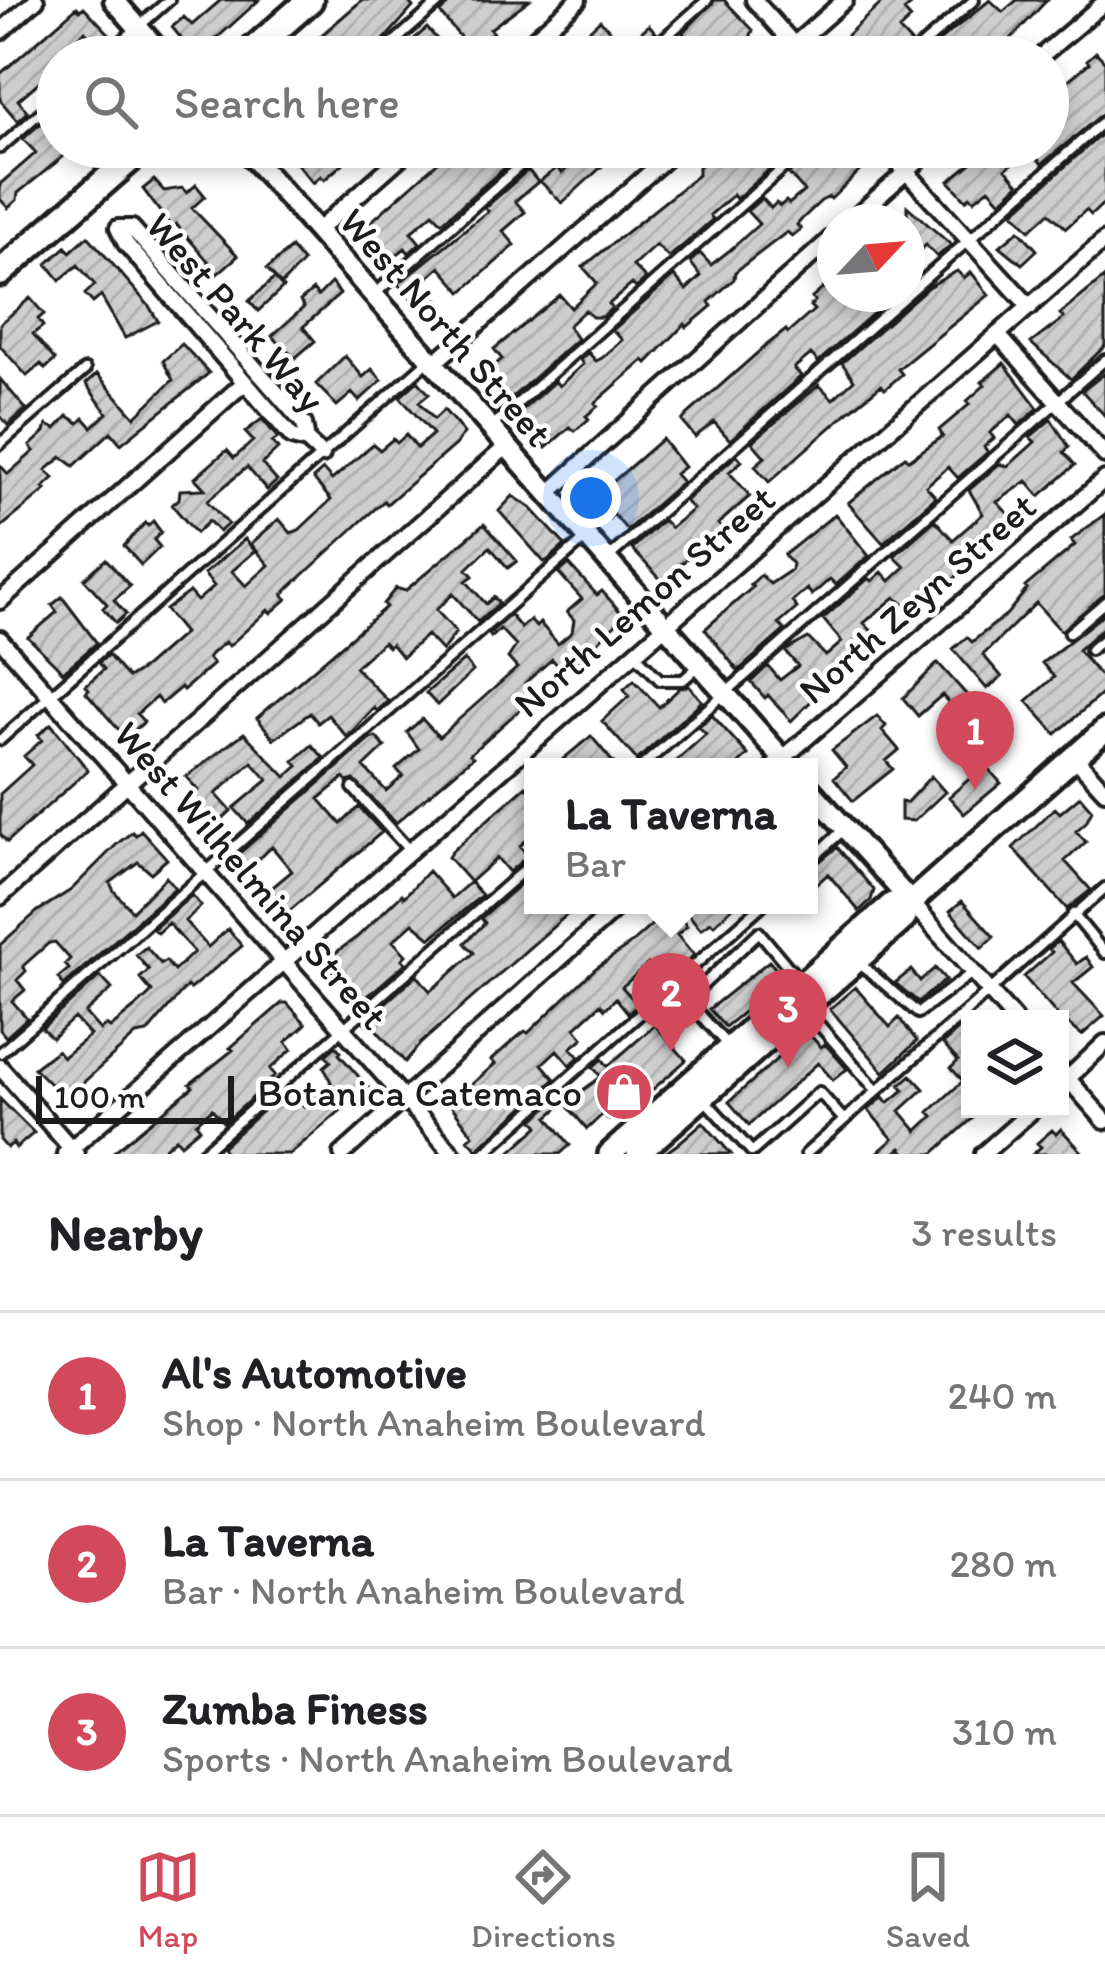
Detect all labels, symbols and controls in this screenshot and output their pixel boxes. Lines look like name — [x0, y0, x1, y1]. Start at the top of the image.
search box — [36, 36, 1069, 168]
icon: search — [78, 69, 144, 135]
text: Search here — [174, 75, 400, 129]
street label: West North Street — [330, 198, 562, 456]
street label: West Park Way — [137, 203, 335, 421]
north arrow — [817, 204, 925, 312]
your location — [561, 468, 621, 528]
street label: North Lemon Street — [504, 475, 784, 727]
street label: North Zeyn Street — [789, 482, 1045, 714]
pin: 1 — [936, 691, 1014, 790]
street label: West Wilhelmina Street — [104, 711, 398, 1039]
popup — [524, 758, 818, 914]
text: La Taverna — [565, 786, 777, 840]
text: Bar — [565, 840, 626, 887]
pin: 2 — [632, 953, 710, 1052]
pin: 3 — [749, 969, 827, 1068]
map controls — [961, 1010, 1069, 1118]
button: layers — [961, 1010, 1069, 1118]
shop icon: Botanica Catemaco — [593, 1061, 655, 1123]
place label: Botanica Catemaco — [258, 1069, 582, 1116]
scale bar — [36, 1070, 234, 1123]
text: 100 m — [54, 1077, 145, 1116]
text: Nearby — [48, 1202, 203, 1263]
text: 3 results — [911, 1209, 1057, 1256]
text: Al's Automotive — [162, 1345, 467, 1399]
text: 1 — [78, 1372, 96, 1419]
text: 240 m — [947, 1372, 1057, 1419]
text: Shop · North Anaheim Boulevard — [162, 1399, 706, 1446]
text: La Taverna — [162, 1513, 374, 1567]
text: 2 — [77, 1540, 97, 1587]
text: 280 m — [950, 1540, 1057, 1587]
text: Bar · North Anaheim Boulevard — [162, 1567, 685, 1614]
text: Zumba Finess — [162, 1681, 428, 1735]
text: 3 — [76, 1708, 98, 1755]
text: 310 m — [952, 1708, 1057, 1755]
text: Sports · North Anaheim Boulevard — [162, 1735, 733, 1782]
tab: Map — [135, 1844, 201, 1955]
tab: Directions — [471, 1844, 616, 1955]
tab: Saved — [886, 1844, 970, 1955]

